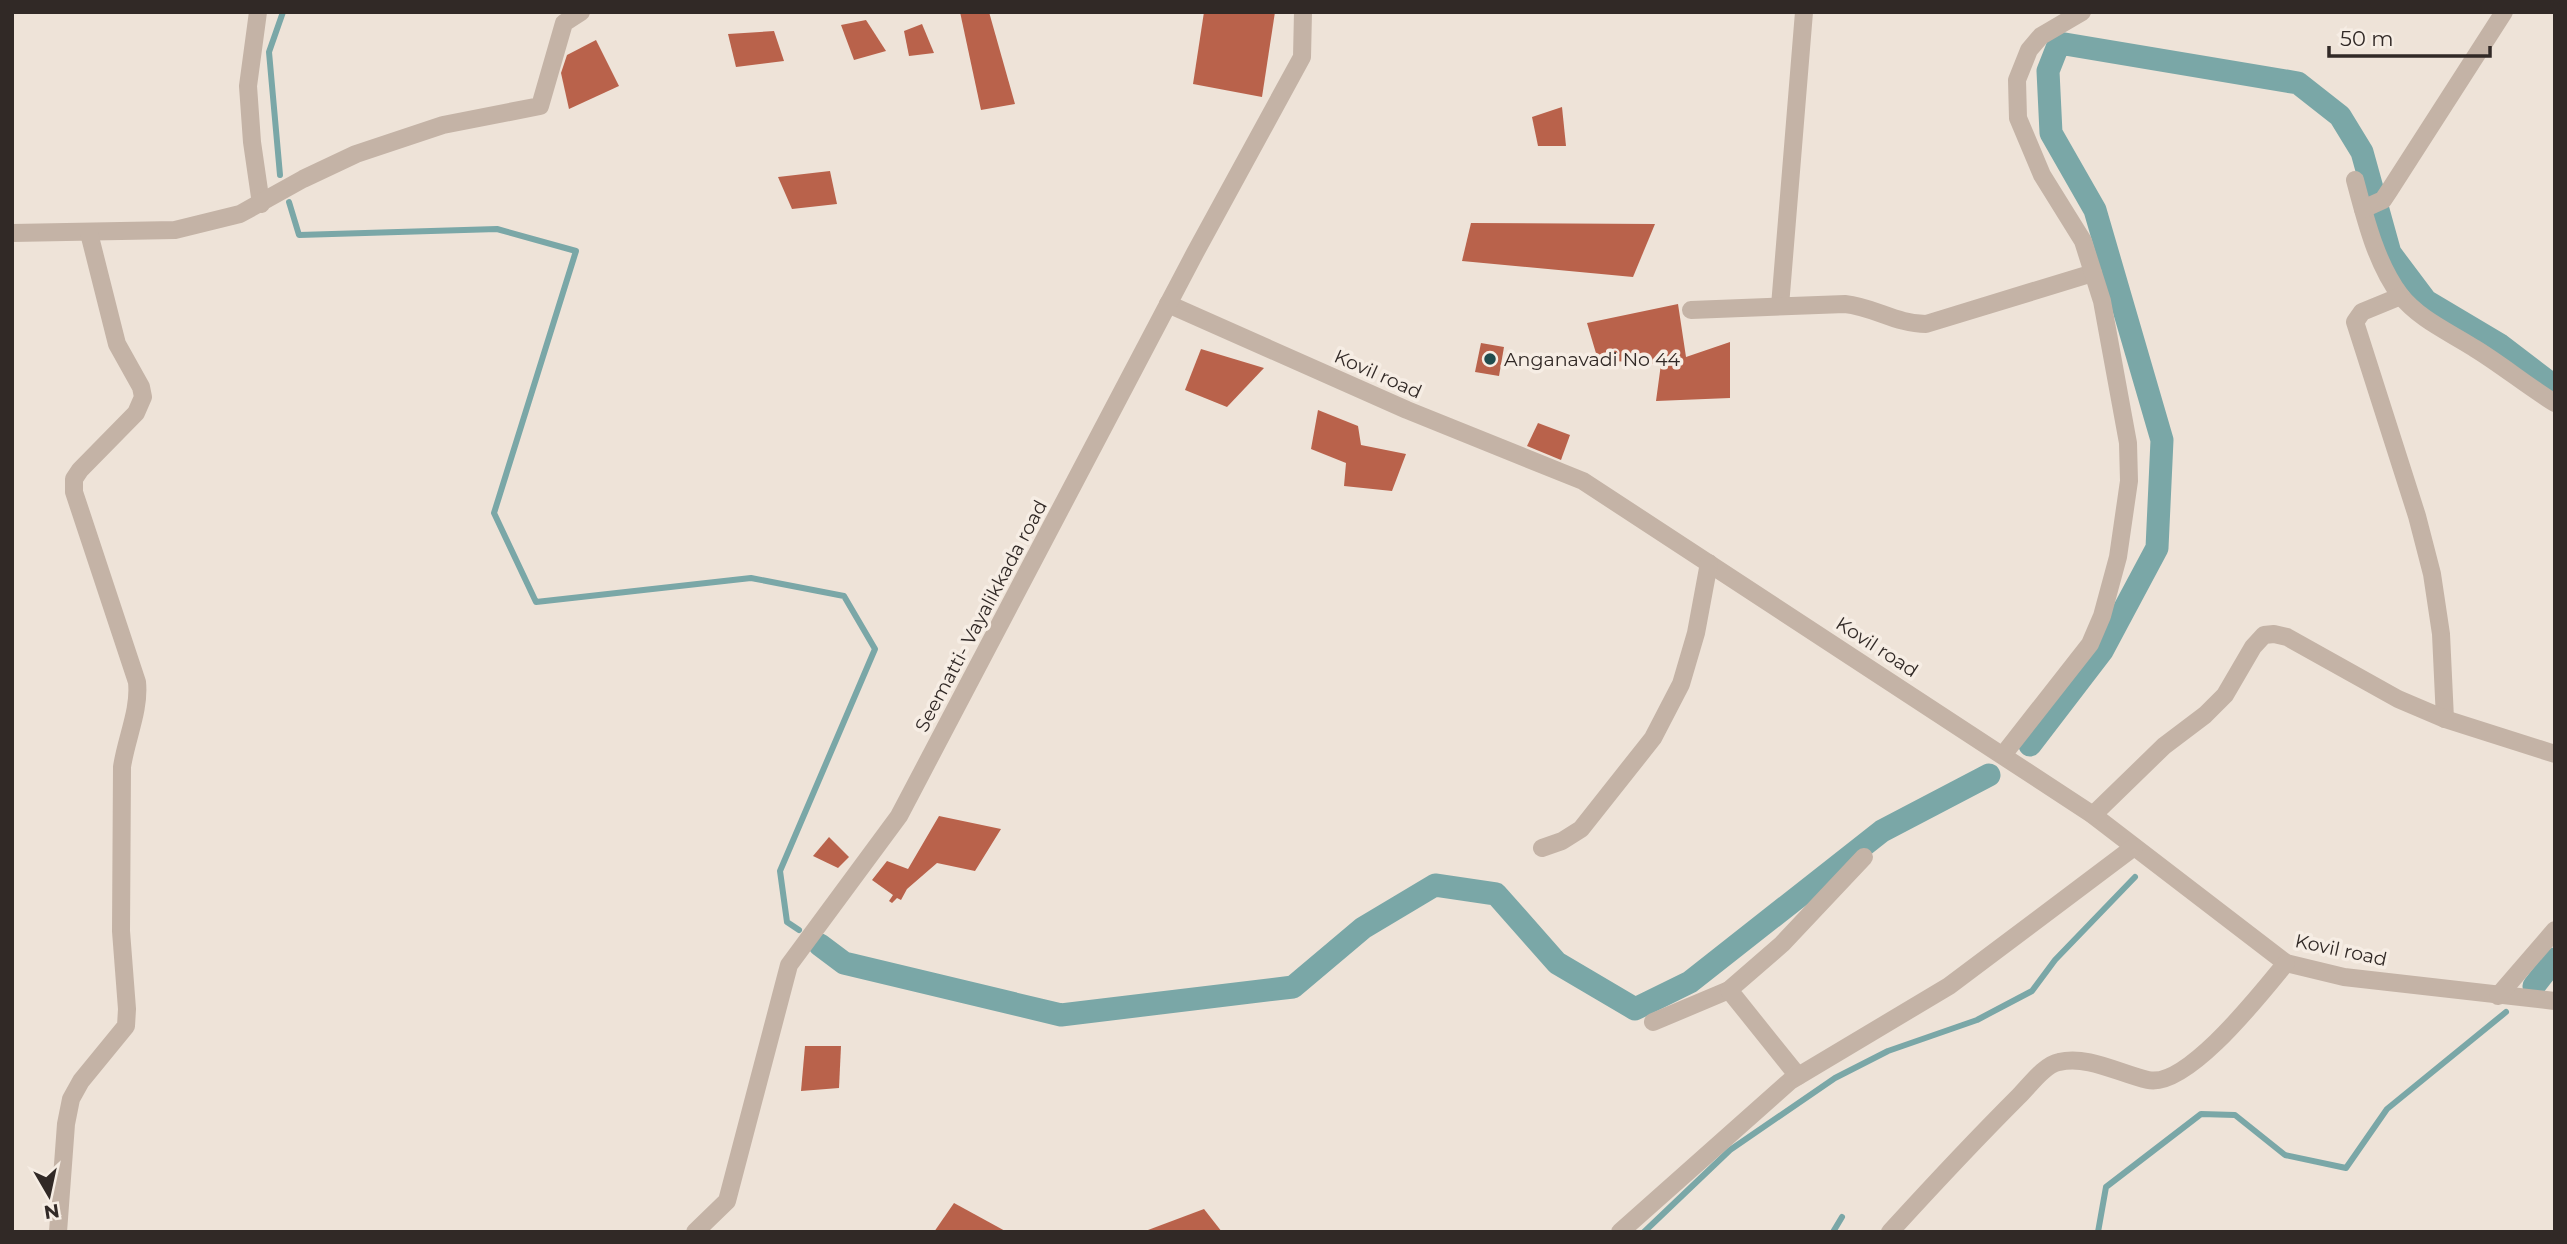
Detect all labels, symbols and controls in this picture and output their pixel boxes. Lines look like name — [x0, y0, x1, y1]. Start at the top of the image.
scale bar — [2329, 14, 2490, 58]
text: 50 m — [2340, 26, 2394, 51]
street label: Kovil road — [1331, 344, 1425, 404]
place label: Anganavadi No 44 — [1504, 348, 1681, 371]
marker: Anganavadi No 44 — [1482, 351, 1498, 367]
street label: Seematti- Vayalikkada road — [910, 496, 1052, 736]
street label: Kovil road — [1832, 612, 1922, 682]
street label: Kovil road — [2293, 929, 2389, 971]
north arrow — [14, 1160, 84, 1230]
text: N — [42, 1199, 61, 1224]

